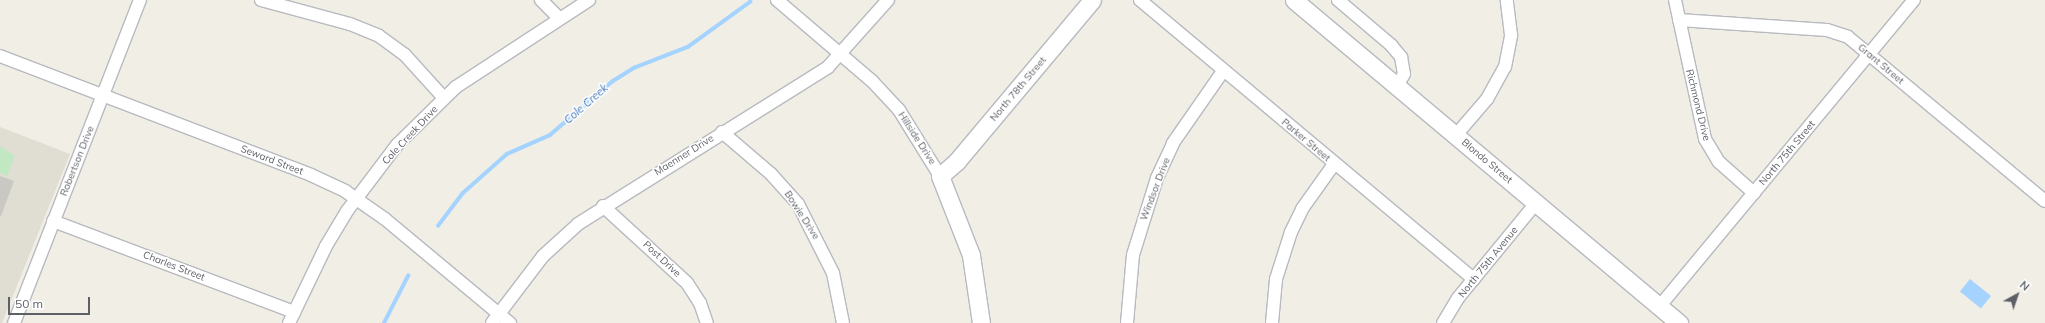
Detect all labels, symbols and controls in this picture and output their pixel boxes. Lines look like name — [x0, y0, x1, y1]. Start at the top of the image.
street label: Grant Street — [1855, 41, 1907, 87]
street label: North 78th Street — [987, 54, 1049, 124]
street label: Richmond Drive — [1683, 68, 1713, 142]
water label: Cole Creek — [561, 81, 611, 127]
street label: Cole Creek Drive — [380, 103, 440, 167]
street label: Hillside Drive — [896, 109, 938, 167]
street label: Parker Street — [1279, 116, 1333, 164]
street label: North 75th Street — [1756, 118, 1818, 188]
street label: Robertson Drive — [57, 124, 97, 198]
street label: Maenner Drive — [652, 132, 716, 178]
street label: Blondo Street — [1459, 136, 1515, 186]
street label: Seward Street — [239, 143, 305, 177]
street label: Windsor Drive — [1137, 156, 1173, 222]
street label: Bowie Drive — [782, 188, 822, 242]
street label: North 75th Avenue — [1456, 224, 1520, 300]
street label: Post Drive — [641, 239, 683, 279]
street label: Charles Street — [141, 249, 207, 283]
north arrow — [1997, 275, 2037, 315]
text: N — [2017, 278, 2032, 294]
scale bar — [10, 289, 92, 315]
text: 50 m — [15, 296, 43, 311]

